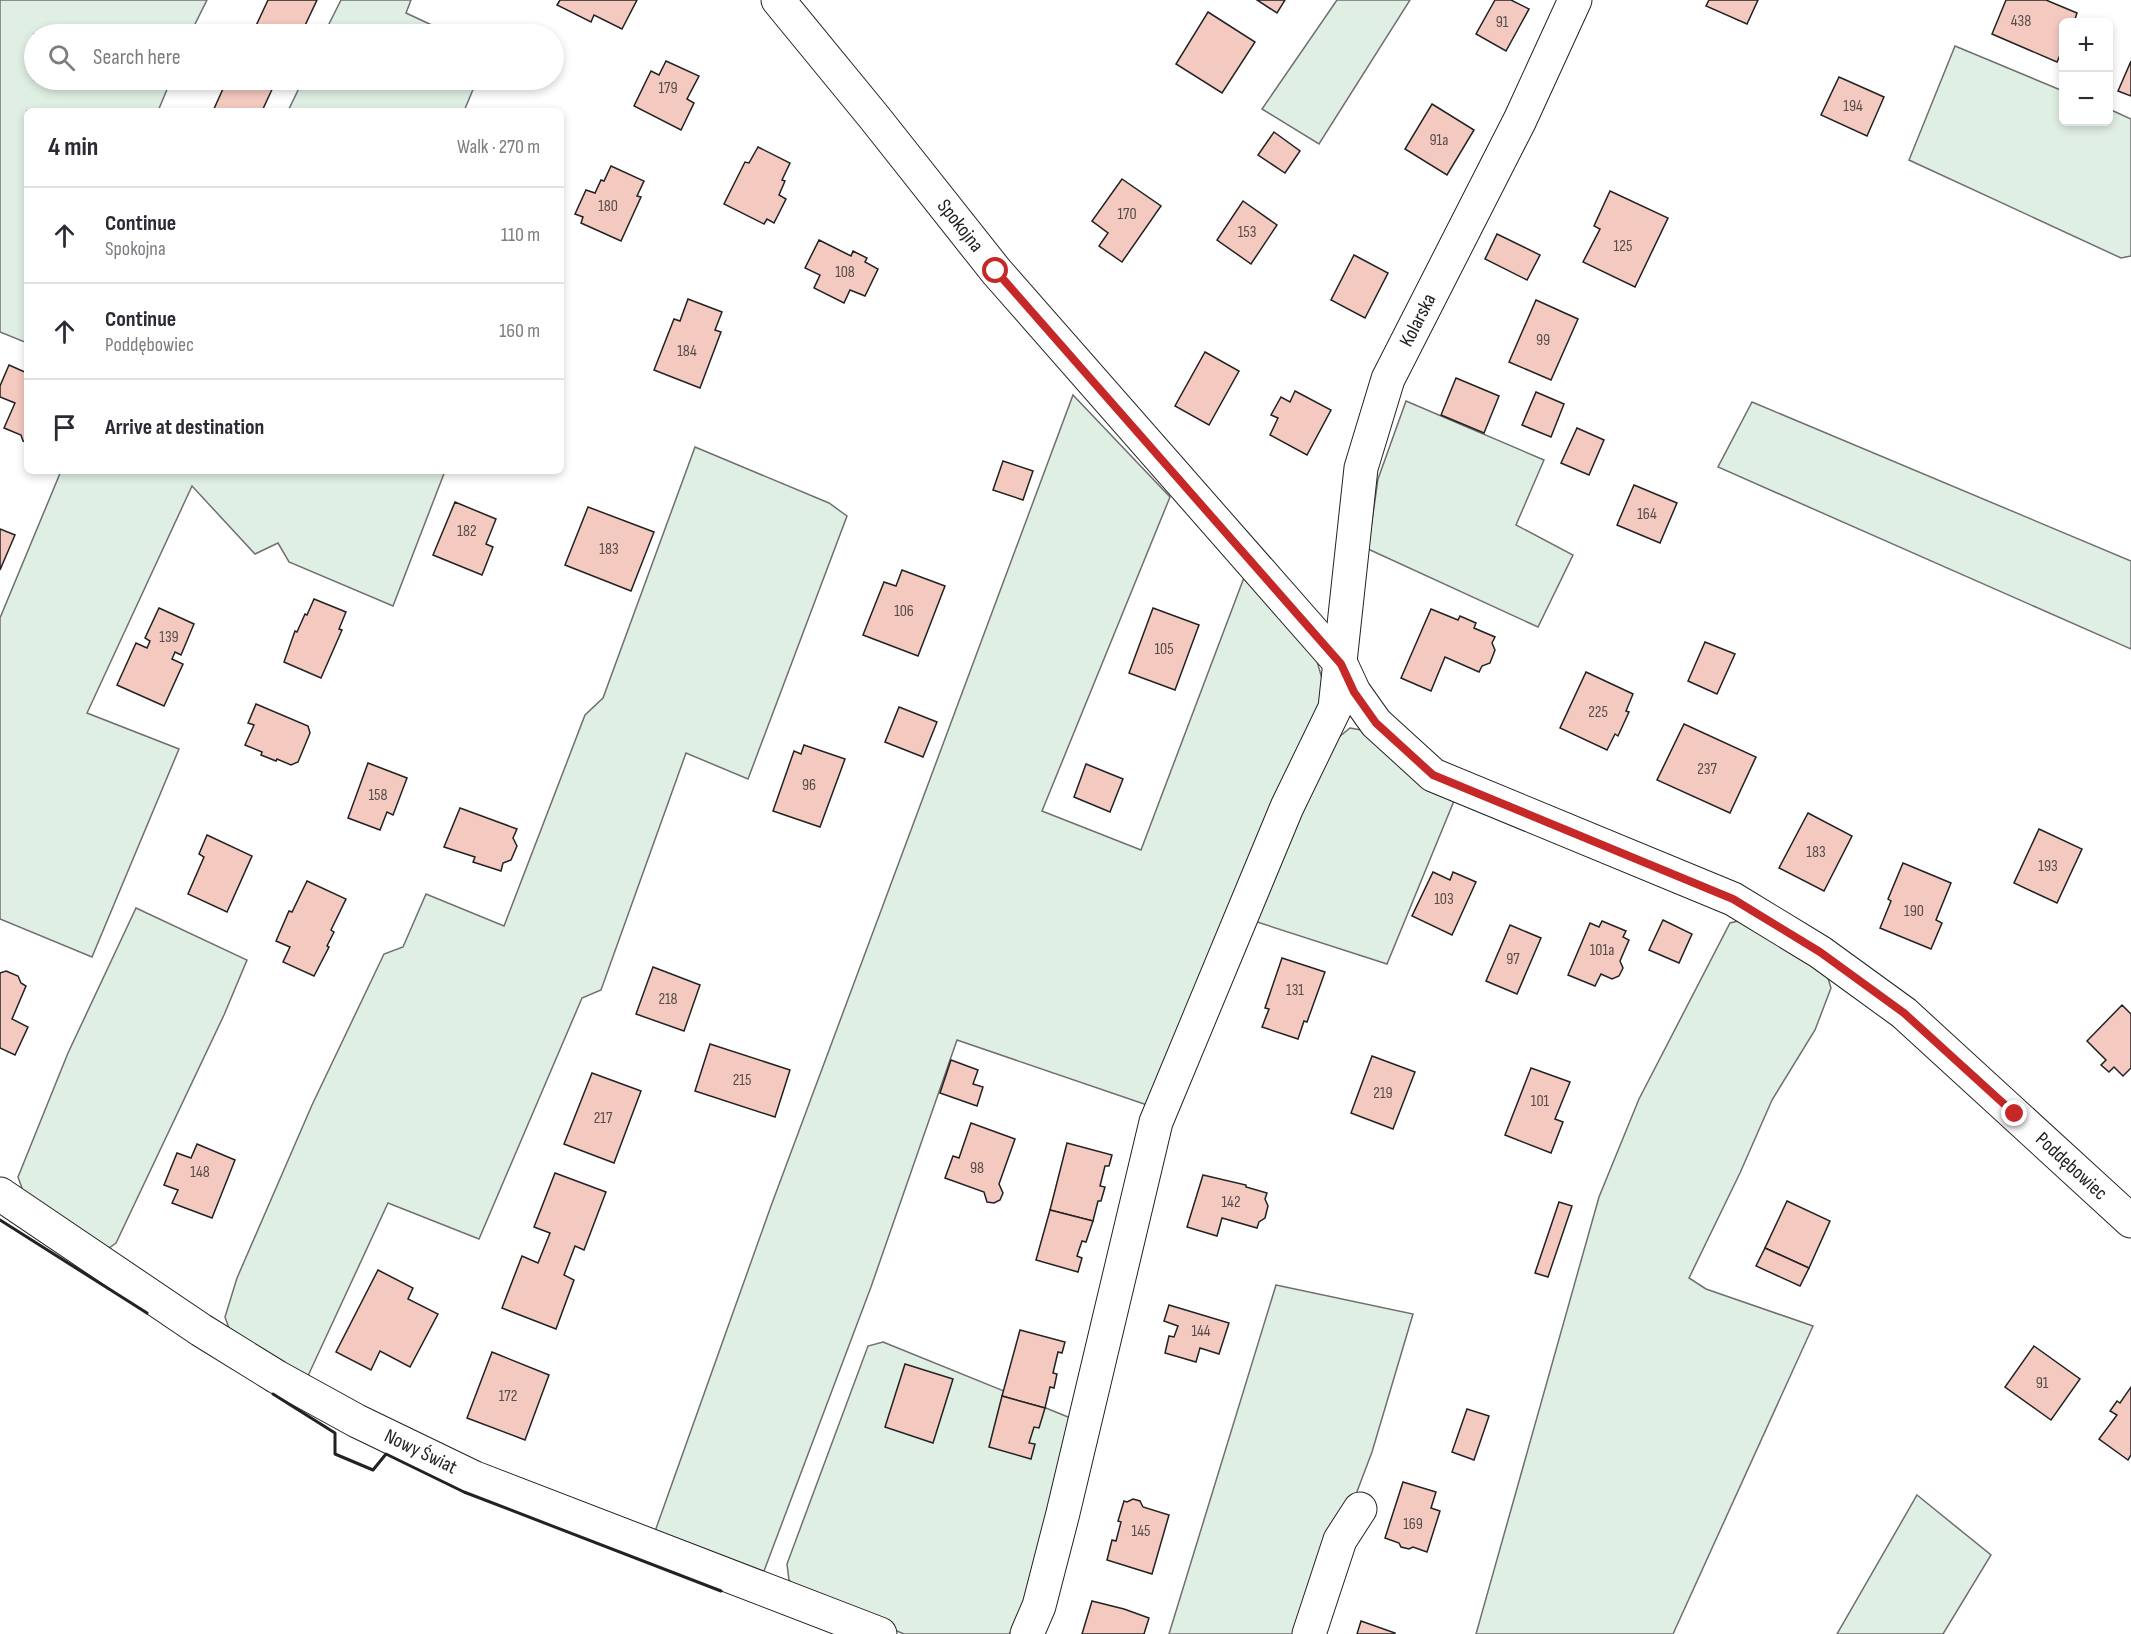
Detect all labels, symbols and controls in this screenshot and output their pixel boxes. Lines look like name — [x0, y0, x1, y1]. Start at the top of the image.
house number: 438 — [2011, 12, 2031, 31]
house number: 91 — [1496, 13, 1509, 32]
map controls — [2059, 18, 2113, 126]
button: + — [2059, 18, 2113, 72]
search box — [24, 24, 564, 90]
icon: search — [45, 41, 78, 74]
text: Search here — [93, 44, 180, 71]
button: − — [2059, 72, 2113, 126]
house number: 179 — [658, 79, 678, 98]
house number: 194 — [1843, 97, 1863, 116]
house number: 91a — [1430, 131, 1448, 150]
text: 4 min — [48, 132, 98, 163]
text: Walk · 270 m — [457, 135, 540, 159]
street label: Spokojna — [932, 194, 988, 257]
house number: 180 — [598, 197, 618, 216]
house number: 170 — [1117, 205, 1137, 224]
text: Continue — [105, 210, 176, 237]
icon: ahead — [48, 219, 81, 252]
text: 110 m — [501, 223, 540, 247]
house number: 153 — [1238, 223, 1256, 242]
text: Spokojna — [105, 237, 166, 261]
house number: 125 — [1614, 237, 1632, 256]
route start — [982, 257, 1008, 283]
house number: 108 — [835, 263, 855, 282]
street label: Kolarska — [1394, 290, 1441, 351]
text: Continue — [105, 306, 176, 333]
icon: ahead — [48, 315, 81, 348]
text: 160 m — [499, 319, 540, 343]
house number: 99 — [1536, 331, 1550, 350]
text: Poddębowiec — [105, 333, 194, 357]
house number: 184 — [677, 342, 697, 361]
icon: arrive — [48, 411, 81, 444]
text: Arrive at destination — [105, 414, 264, 441]
house number: 164 — [1637, 505, 1657, 524]
house number: 182 — [457, 522, 477, 541]
house number: 183 — [599, 540, 619, 559]
house number: 106 — [894, 602, 914, 621]
house number: 139 — [159, 628, 179, 647]
house number: 105 — [1154, 640, 1174, 659]
house number: 225 — [1588, 703, 1608, 722]
house number: 237 — [1697, 760, 1717, 779]
house number: 96 — [802, 776, 816, 795]
house number: 158 — [368, 786, 388, 805]
house number: 183 — [1806, 843, 1826, 862]
house number: 193 — [2038, 857, 2058, 876]
house number: 103 — [1434, 890, 1454, 909]
house number: 190 — [1904, 902, 1924, 921]
house number: 101a — [1590, 941, 1614, 960]
house number: 97 — [1506, 950, 1520, 969]
house number: 131 — [1286, 981, 1304, 1000]
house number: 218 — [658, 990, 678, 1009]
house number: 215 — [733, 1071, 751, 1090]
house number: 219 — [1373, 1084, 1393, 1103]
house number: 101 — [1531, 1092, 1550, 1111]
route end — [2001, 1100, 2027, 1126]
house number: 217 — [594, 1109, 613, 1128]
street label: Poddębowiec — [2030, 1127, 2112, 1205]
house number: 98 — [970, 1159, 984, 1178]
house number: 148 — [190, 1163, 210, 1182]
house number: 142 — [1222, 1193, 1240, 1212]
house number: 144 — [1191, 1322, 1211, 1341]
house number: 91 — [2036, 1374, 2049, 1393]
house number: 172 — [499, 1387, 517, 1406]
street label: Nowy Świat — [380, 1424, 461, 1479]
house number: 169 — [1403, 1515, 1423, 1534]
house number: 145 — [1132, 1522, 1150, 1541]

